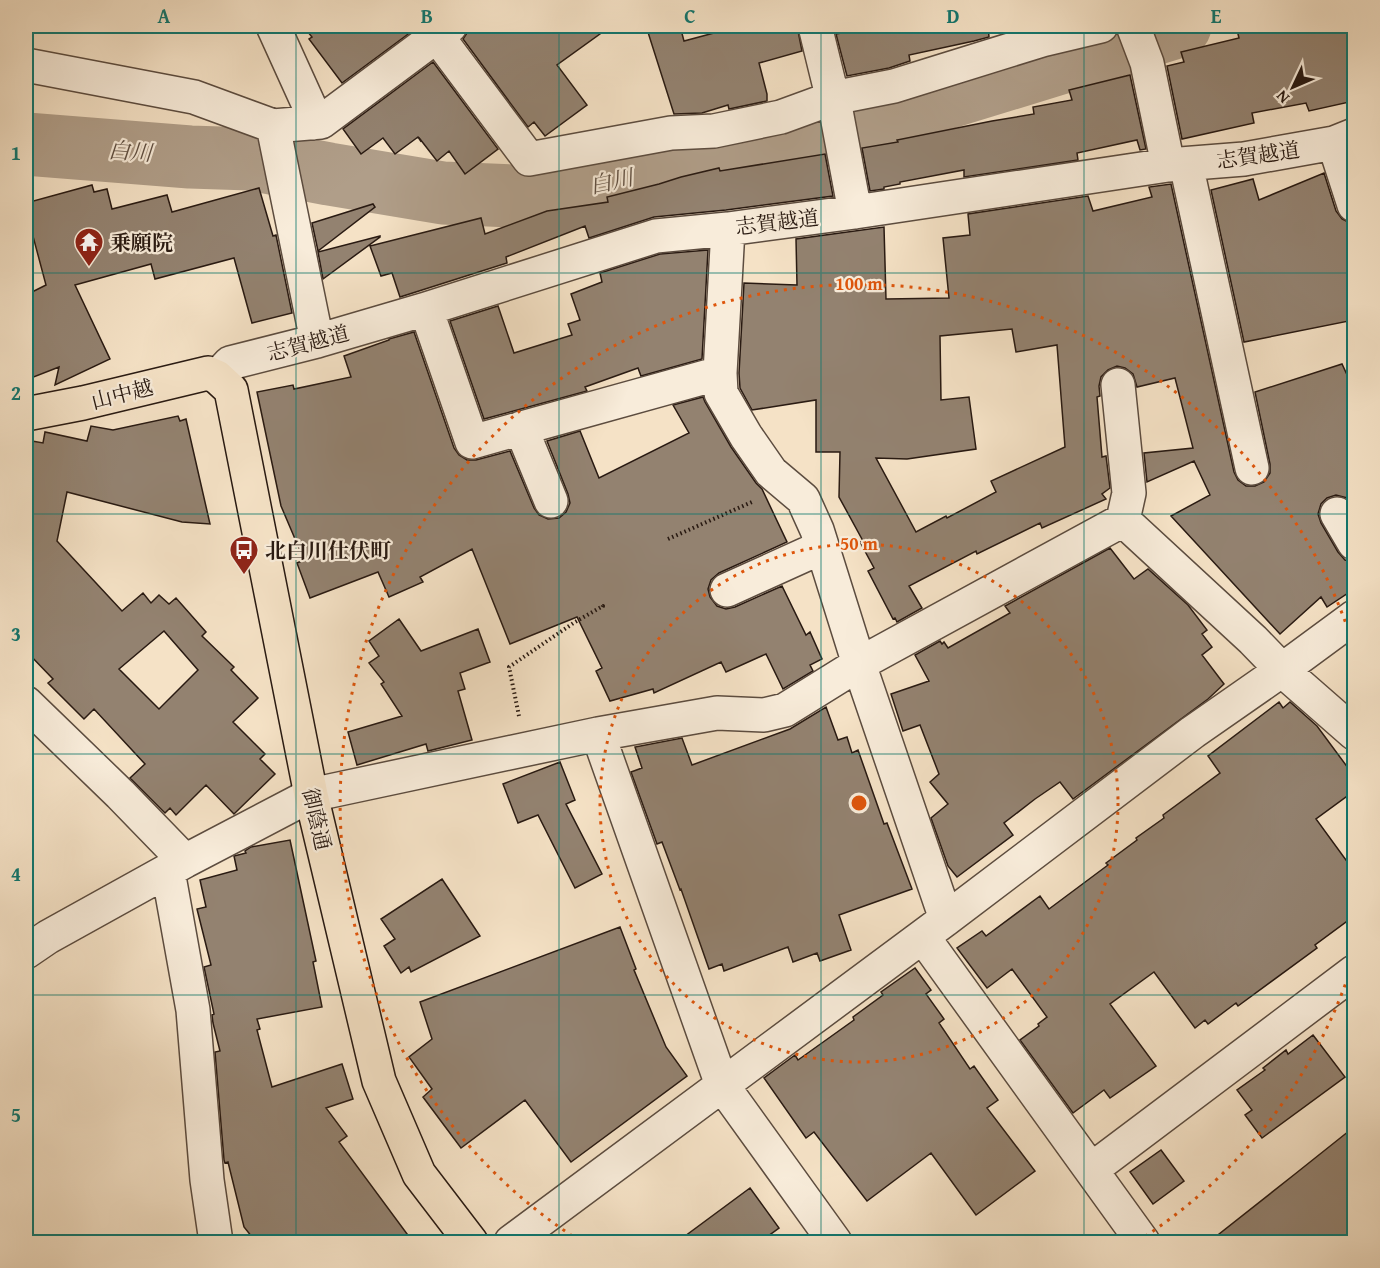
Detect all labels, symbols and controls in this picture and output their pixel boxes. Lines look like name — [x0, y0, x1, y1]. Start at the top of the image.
text: A — [158, 1, 171, 30]
text: B — [421, 1, 433, 30]
text: C — [684, 1, 696, 30]
text: D — [946, 1, 960, 30]
text: E — [1211, 1, 1222, 30]
north arrow — [1263, 57, 1323, 117]
text: N — [1270, 85, 1295, 110]
water label: 白川 — [107, 134, 155, 169]
street label: 志賀越道 — [1214, 134, 1302, 176]
text: 1 — [11, 138, 21, 167]
water label: 白川 — [586, 160, 638, 201]
street label: 志賀越道 — [733, 201, 821, 243]
temple icon: 乗願院 — [73, 226, 105, 268]
place label: 乗願院 — [110, 227, 173, 258]
text: 100 m — [835, 270, 883, 297]
street label: 志賀越道 — [263, 317, 353, 369]
street label: 山中越 — [88, 371, 156, 417]
text: 2 — [11, 378, 21, 407]
text: 50 m — [840, 530, 879, 557]
bus stop icon: 北白川仕伏町 — [228, 534, 260, 576]
place label: 北白川仕伏町 — [265, 535, 391, 566]
text: 3 — [11, 619, 21, 648]
street label: 御蔭通 — [295, 785, 339, 853]
centre of rings — [849, 793, 869, 813]
text: 4 — [11, 859, 21, 888]
text: 5 — [11, 1100, 21, 1129]

